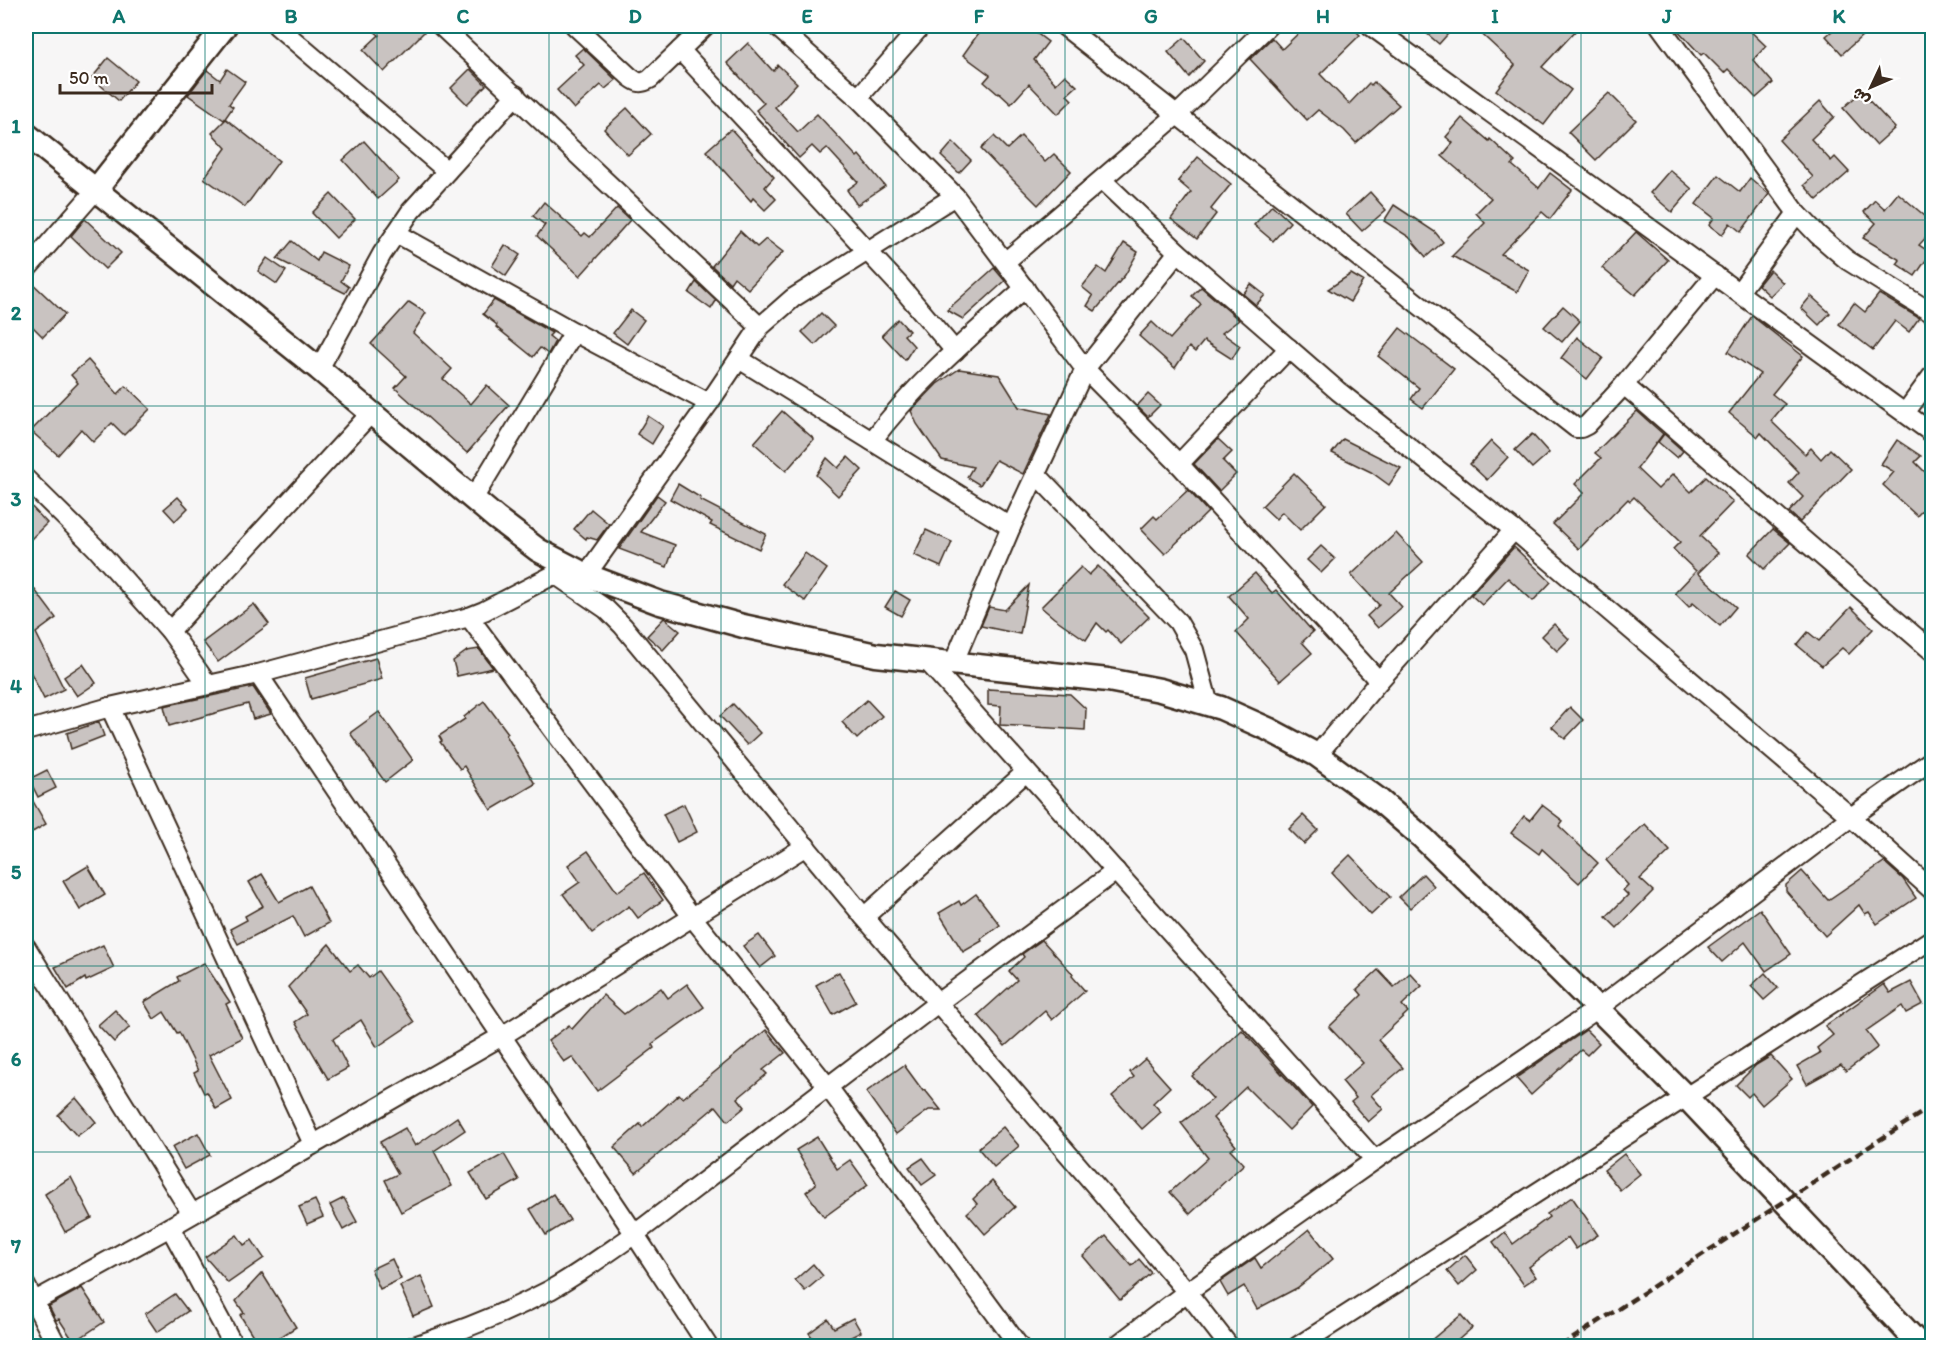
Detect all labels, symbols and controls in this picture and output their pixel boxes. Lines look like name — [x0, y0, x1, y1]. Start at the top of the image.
text: A — [112, 4, 126, 28]
text: B — [285, 4, 298, 28]
text: C — [457, 4, 470, 28]
text: D — [628, 4, 642, 28]
text: E — [801, 4, 813, 28]
text: F — [974, 4, 985, 28]
text: G — [1144, 4, 1158, 28]
text: H — [1316, 4, 1330, 28]
text: I — [1491, 4, 1499, 28]
text: J — [1661, 4, 1672, 28]
text: K — [1833, 4, 1847, 28]
scale bar — [60, 57, 212, 95]
north arrow — [1841, 57, 1901, 117]
text: 50 m — [69, 67, 109, 89]
text: ش — [1848, 84, 1874, 110]
text: 1 — [11, 114, 21, 138]
text: 2 — [11, 301, 22, 325]
text: 3 — [11, 487, 22, 511]
text: 4 — [10, 674, 22, 698]
text: 5 — [11, 860, 22, 884]
text: 6 — [11, 1047, 22, 1071]
text: 7 — [10, 1234, 21, 1258]

